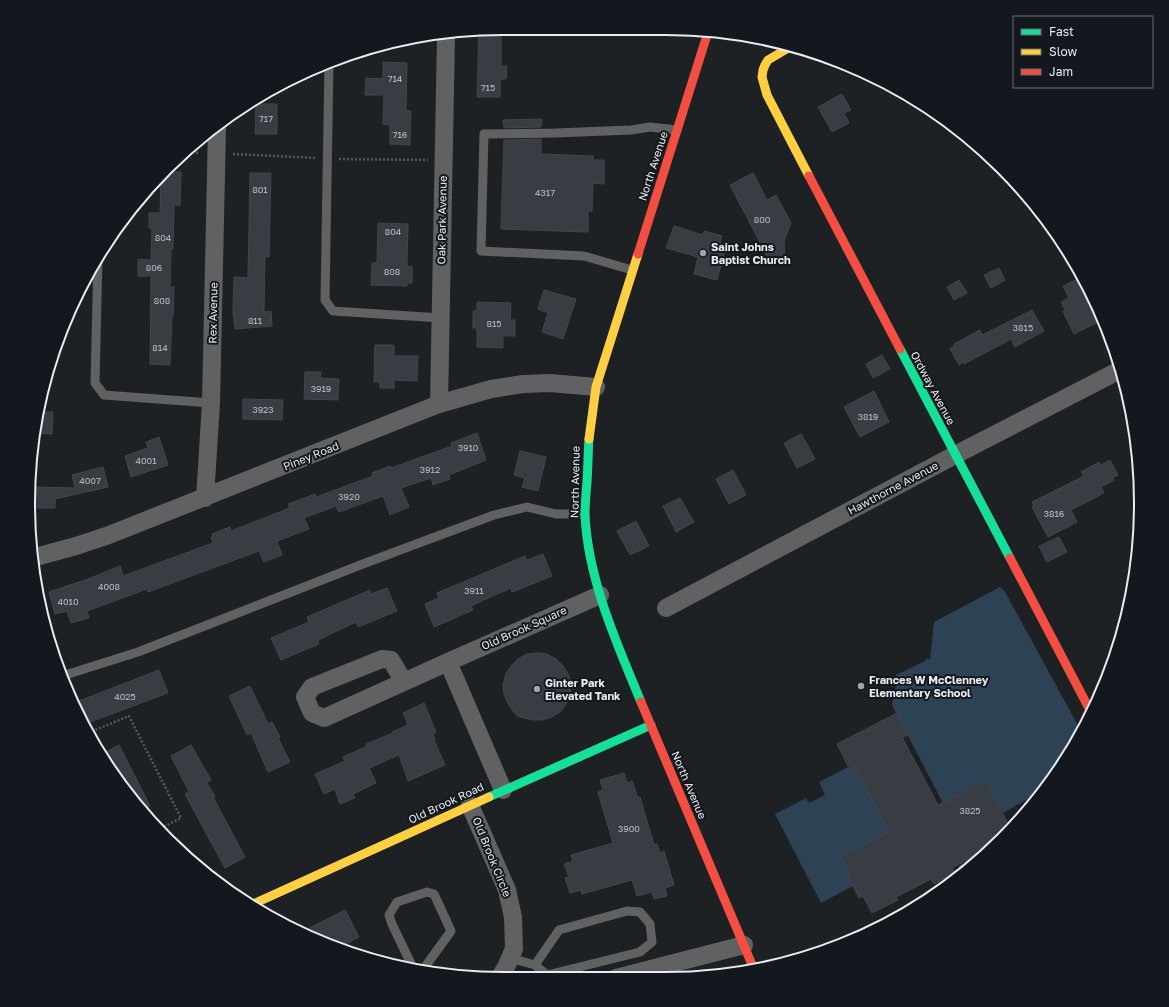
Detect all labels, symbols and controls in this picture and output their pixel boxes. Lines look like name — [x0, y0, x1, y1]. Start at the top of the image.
legend — [1013, 16, 1153, 88]
text: Fast — [1049, 24, 1074, 39]
text: Slow — [1049, 44, 1077, 59]
text: Jam — [1049, 64, 1073, 79]
house number: 714 — [388, 73, 403, 84]
house number: 715 — [481, 82, 495, 93]
house number: 717 — [259, 113, 273, 124]
house number: 716 — [393, 129, 407, 140]
street label: North Avenue — [635, 129, 670, 202]
street label: Oak Park Avenue — [434, 176, 449, 264]
house number: 801 — [252, 184, 268, 195]
house number: 4317 — [535, 187, 555, 198]
house number: 800 — [754, 214, 771, 225]
house number: 804 — [385, 226, 402, 237]
house number: 804 — [155, 232, 172, 243]
place label: Saint Johns Baptist Church — [711, 240, 791, 266]
marker: Saint Johns Baptist Church — [698, 248, 708, 258]
house number: 806 — [146, 262, 162, 273]
house number: 808 — [384, 266, 400, 277]
street label: Rex Avenue — [205, 282, 220, 344]
house number: 808 — [154, 295, 170, 306]
house number: 811 — [248, 315, 263, 326]
house number: 815 — [486, 318, 502, 329]
house number: 3815 — [1013, 322, 1033, 333]
house number: 814 — [152, 342, 168, 353]
street label: Ordway Avenue — [909, 349, 958, 427]
house number: 3919 — [311, 383, 331, 394]
house number: 3923 — [252, 404, 274, 415]
house number: 3819 — [858, 411, 878, 422]
street label: Piney Road — [281, 438, 341, 473]
house number: 3910 — [458, 442, 479, 453]
street label: North Avenue — [567, 446, 582, 518]
house number: 4001 — [135, 455, 157, 466]
street label: Hawthorne Avenue — [845, 458, 940, 517]
house number: 3912 — [420, 464, 440, 475]
house number: 4007 — [79, 475, 101, 486]
house number: 3920 — [338, 491, 360, 502]
house number: 3816 — [1044, 508, 1064, 519]
house number: 4008 — [98, 581, 120, 592]
house number: 3911 — [464, 585, 484, 596]
house number: 4010 — [57, 596, 79, 607]
street label: Old Brook Square — [479, 603, 568, 652]
place label: Frances W McClenney Elementary School — [869, 673, 989, 699]
place label: Ginter Park Elevated Tank — [545, 676, 621, 702]
marker: Frances W McClenney Elementary School — [856, 681, 866, 691]
marker: Ginter Park Elevated Tank — [532, 684, 542, 694]
house number: 4025 — [114, 691, 136, 702]
street label: North Avenue — [669, 749, 710, 821]
street label: Old Brook Road — [406, 779, 486, 826]
house number: 3825 — [959, 805, 981, 816]
street label: Old Brook Circle — [470, 815, 514, 899]
house number: 3900 — [618, 823, 640, 834]

